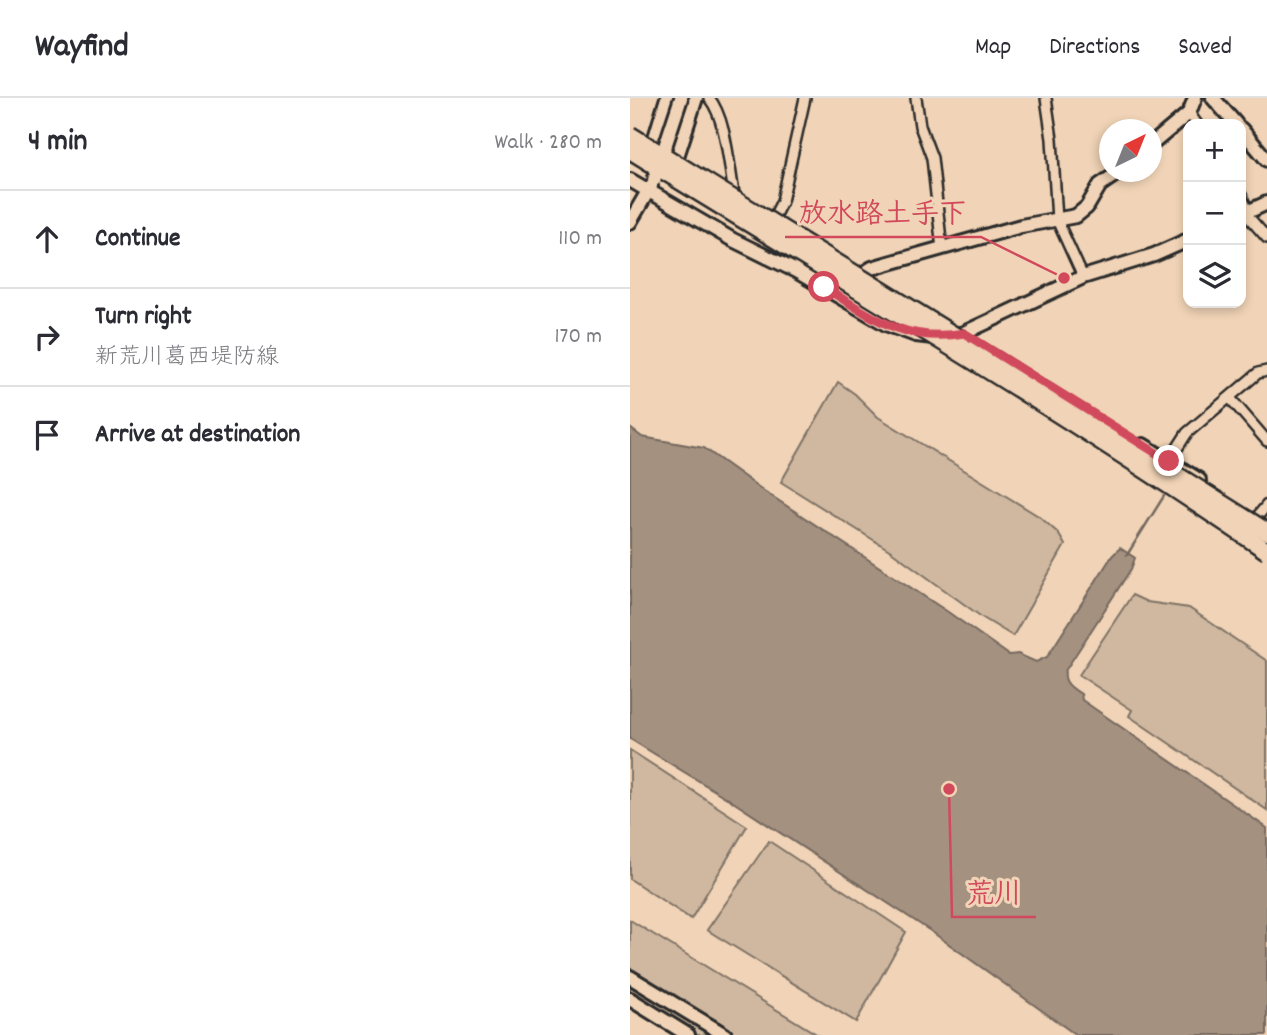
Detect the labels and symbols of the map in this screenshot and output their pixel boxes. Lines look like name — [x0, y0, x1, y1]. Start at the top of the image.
north arrow — [1099, 119, 1162, 182]
callout: 放水路土手下 — [785, 188, 981, 237]
text: 放水路土手下 — [799, 197, 967, 237]
route start — [808, 271, 839, 302]
route end — [1153, 445, 1184, 476]
callout: 荒川 — [952, 868, 1036, 917]
text: 荒川 — [966, 877, 1022, 917]

